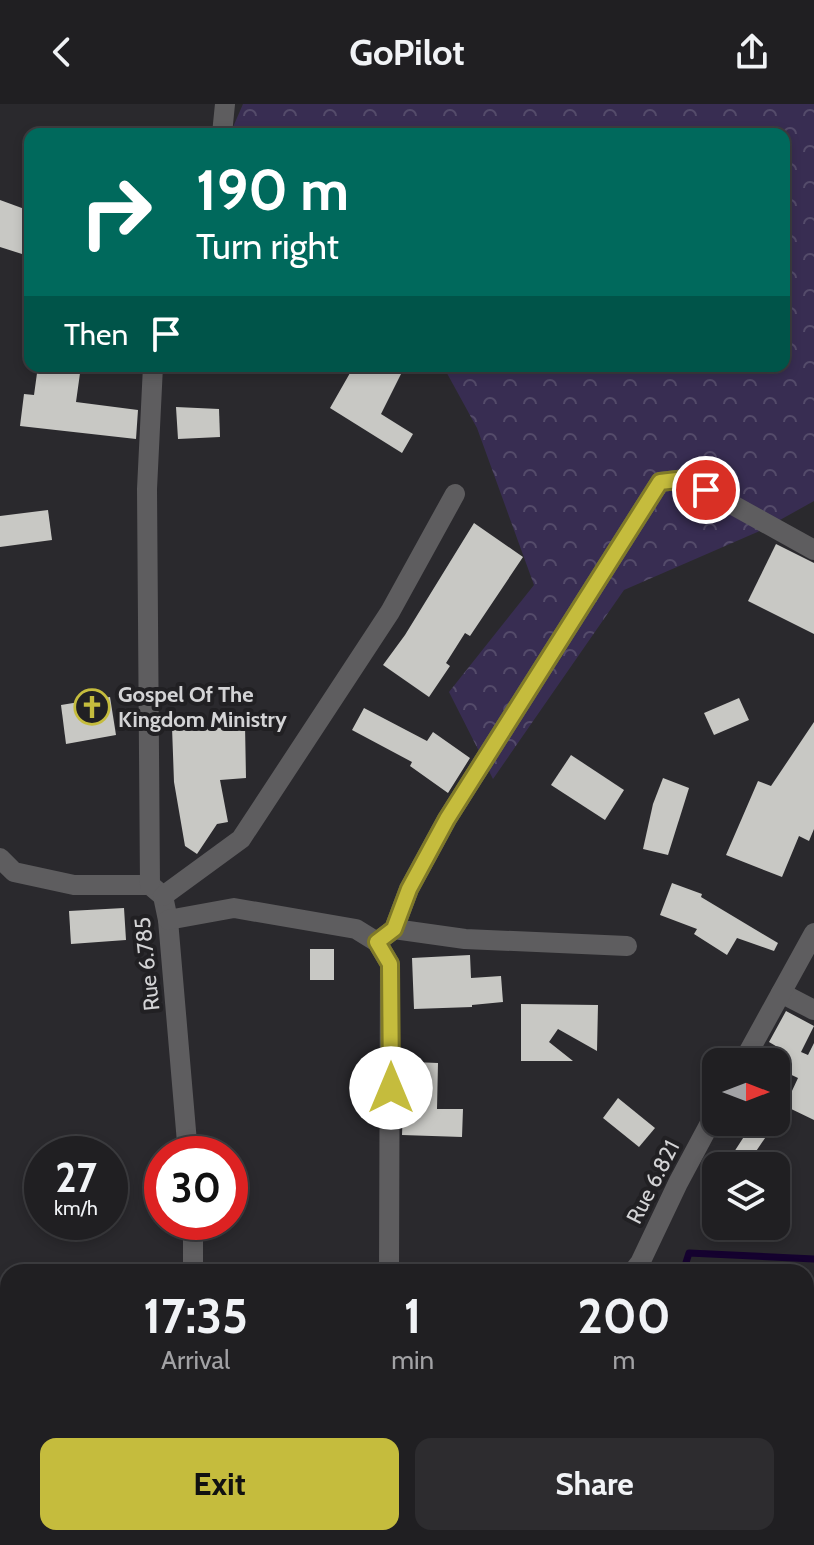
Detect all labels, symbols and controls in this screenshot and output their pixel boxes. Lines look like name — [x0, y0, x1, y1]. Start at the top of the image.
icon: back — [40, 30, 84, 74]
text: GoPilot — [349, 30, 465, 74]
icon: share — [730, 30, 774, 74]
text: 190 m — [196, 156, 349, 224]
icon: right — [64, 160, 168, 264]
text: Turn right — [196, 224, 339, 268]
icon: arrive — [144, 312, 188, 356]
text: Then — [64, 316, 128, 353]
pin — [672, 456, 740, 524]
icon: arrive — [684, 468, 728, 512]
place label: Gospel Of The Kingdom Ministry — [118, 681, 287, 733]
church icon: Gospel Of The Kingdom Ministry — [73, 688, 111, 726]
street label: Rue 6.785 — [129, 916, 165, 1012]
position arrow — [349, 1046, 433, 1130]
north arrow — [702, 1048, 790, 1136]
map controls — [702, 1048, 790, 1240]
speed limit sign: 30 — [144, 1136, 248, 1240]
street label: Rue 6.821 — [621, 1136, 685, 1228]
button: layers — [702, 1152, 790, 1240]
text: 27 — [55, 1153, 97, 1202]
text: km/h — [54, 1196, 98, 1220]
text: 17:35 — [143, 1287, 248, 1345]
text: 1 — [404, 1287, 422, 1345]
text: 200 — [577, 1287, 671, 1345]
text: Arrival — [161, 1344, 230, 1376]
text: min — [391, 1344, 434, 1376]
text: m — [613, 1344, 635, 1376]
button: Exit — [40, 1438, 399, 1530]
button: Share — [415, 1438, 774, 1530]

